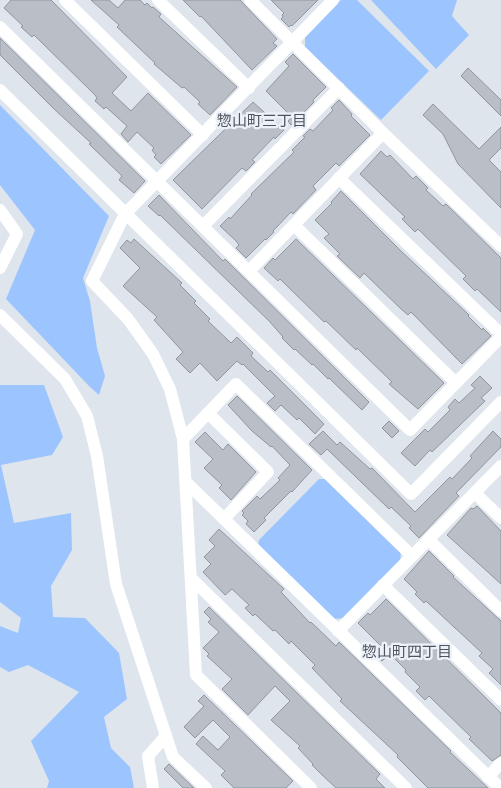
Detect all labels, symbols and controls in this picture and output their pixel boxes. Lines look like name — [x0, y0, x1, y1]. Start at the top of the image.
district label: 惣山町三丁目 — [217, 112, 307, 130]
district label: 惣山町四丁目 — [362, 643, 452, 661]

